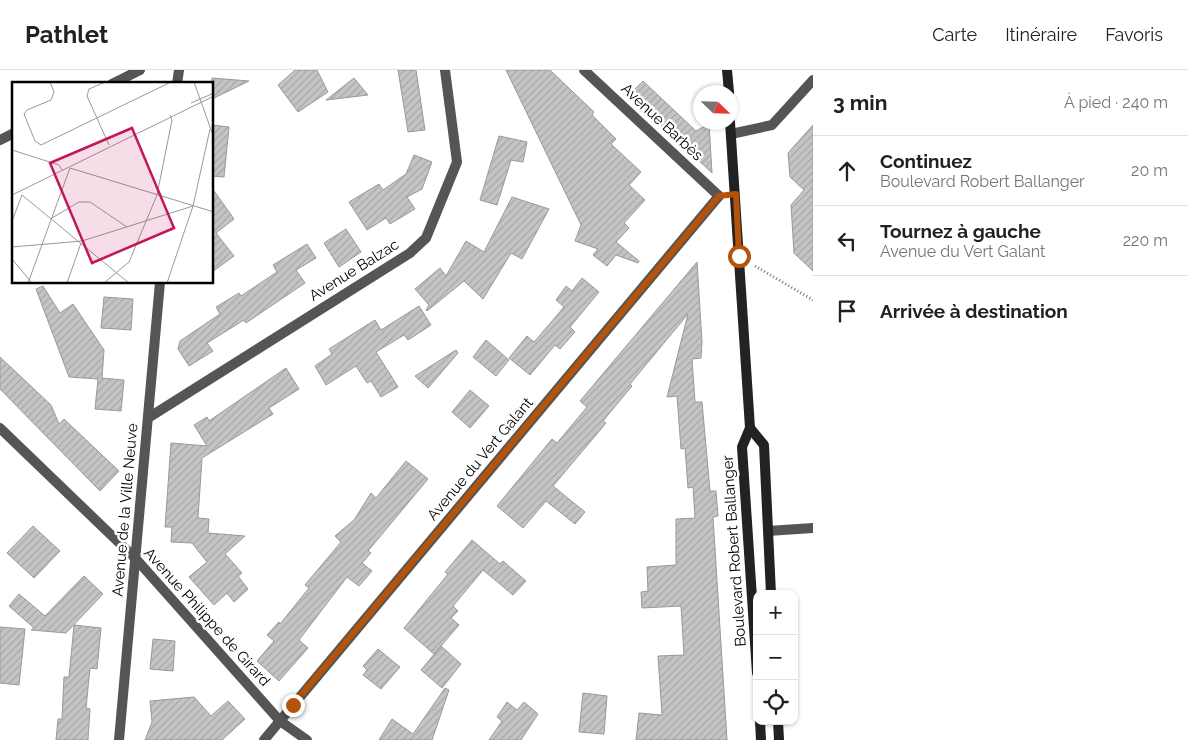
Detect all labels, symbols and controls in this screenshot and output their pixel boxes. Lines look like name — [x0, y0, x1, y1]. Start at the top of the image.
text: Pathlet — [25, 20, 108, 49]
text: Carte — [932, 24, 977, 45]
text: Itinéraire — [1005, 24, 1077, 45]
text: Favoris — [1105, 24, 1163, 45]
street label: Avenue Barbès — [617, 80, 707, 164]
inset map — [12, 82, 214, 284]
north arrow — [693, 85, 738, 130]
text: 3 min — [833, 90, 887, 115]
text: À pied · 240 m — [1064, 93, 1168, 112]
text: Continuez — [880, 150, 972, 172]
icon: ahead — [833, 157, 861, 185]
text: 20 m — [1131, 161, 1168, 180]
text: Boulevard Robert Ballanger — [880, 172, 1085, 191]
text: Tournez à gauche — [880, 220, 1041, 242]
icon: left — [833, 227, 861, 255]
text: 220 m — [1123, 231, 1168, 250]
street label: Avenue Balzac — [306, 235, 402, 305]
text: Avenue du Vert Galant — [880, 242, 1045, 261]
route start — [728, 245, 751, 268]
icon: arrive — [833, 297, 861, 325]
text: Arrivée à destination — [880, 300, 1068, 322]
street label: Avenue du Vert Galant — [423, 394, 537, 524]
street label: Avenue de la Ville Neuve — [108, 422, 142, 597]
street label: Boulevard Robert Ballanger — [718, 454, 750, 647]
street label: Avenue Philippe de Girard — [140, 544, 274, 690]
map controls — [753, 590, 798, 725]
button: + — [753, 590, 798, 635]
button: − — [753, 635, 798, 680]
button: locate — [753, 680, 798, 725]
route end — [282, 694, 305, 717]

